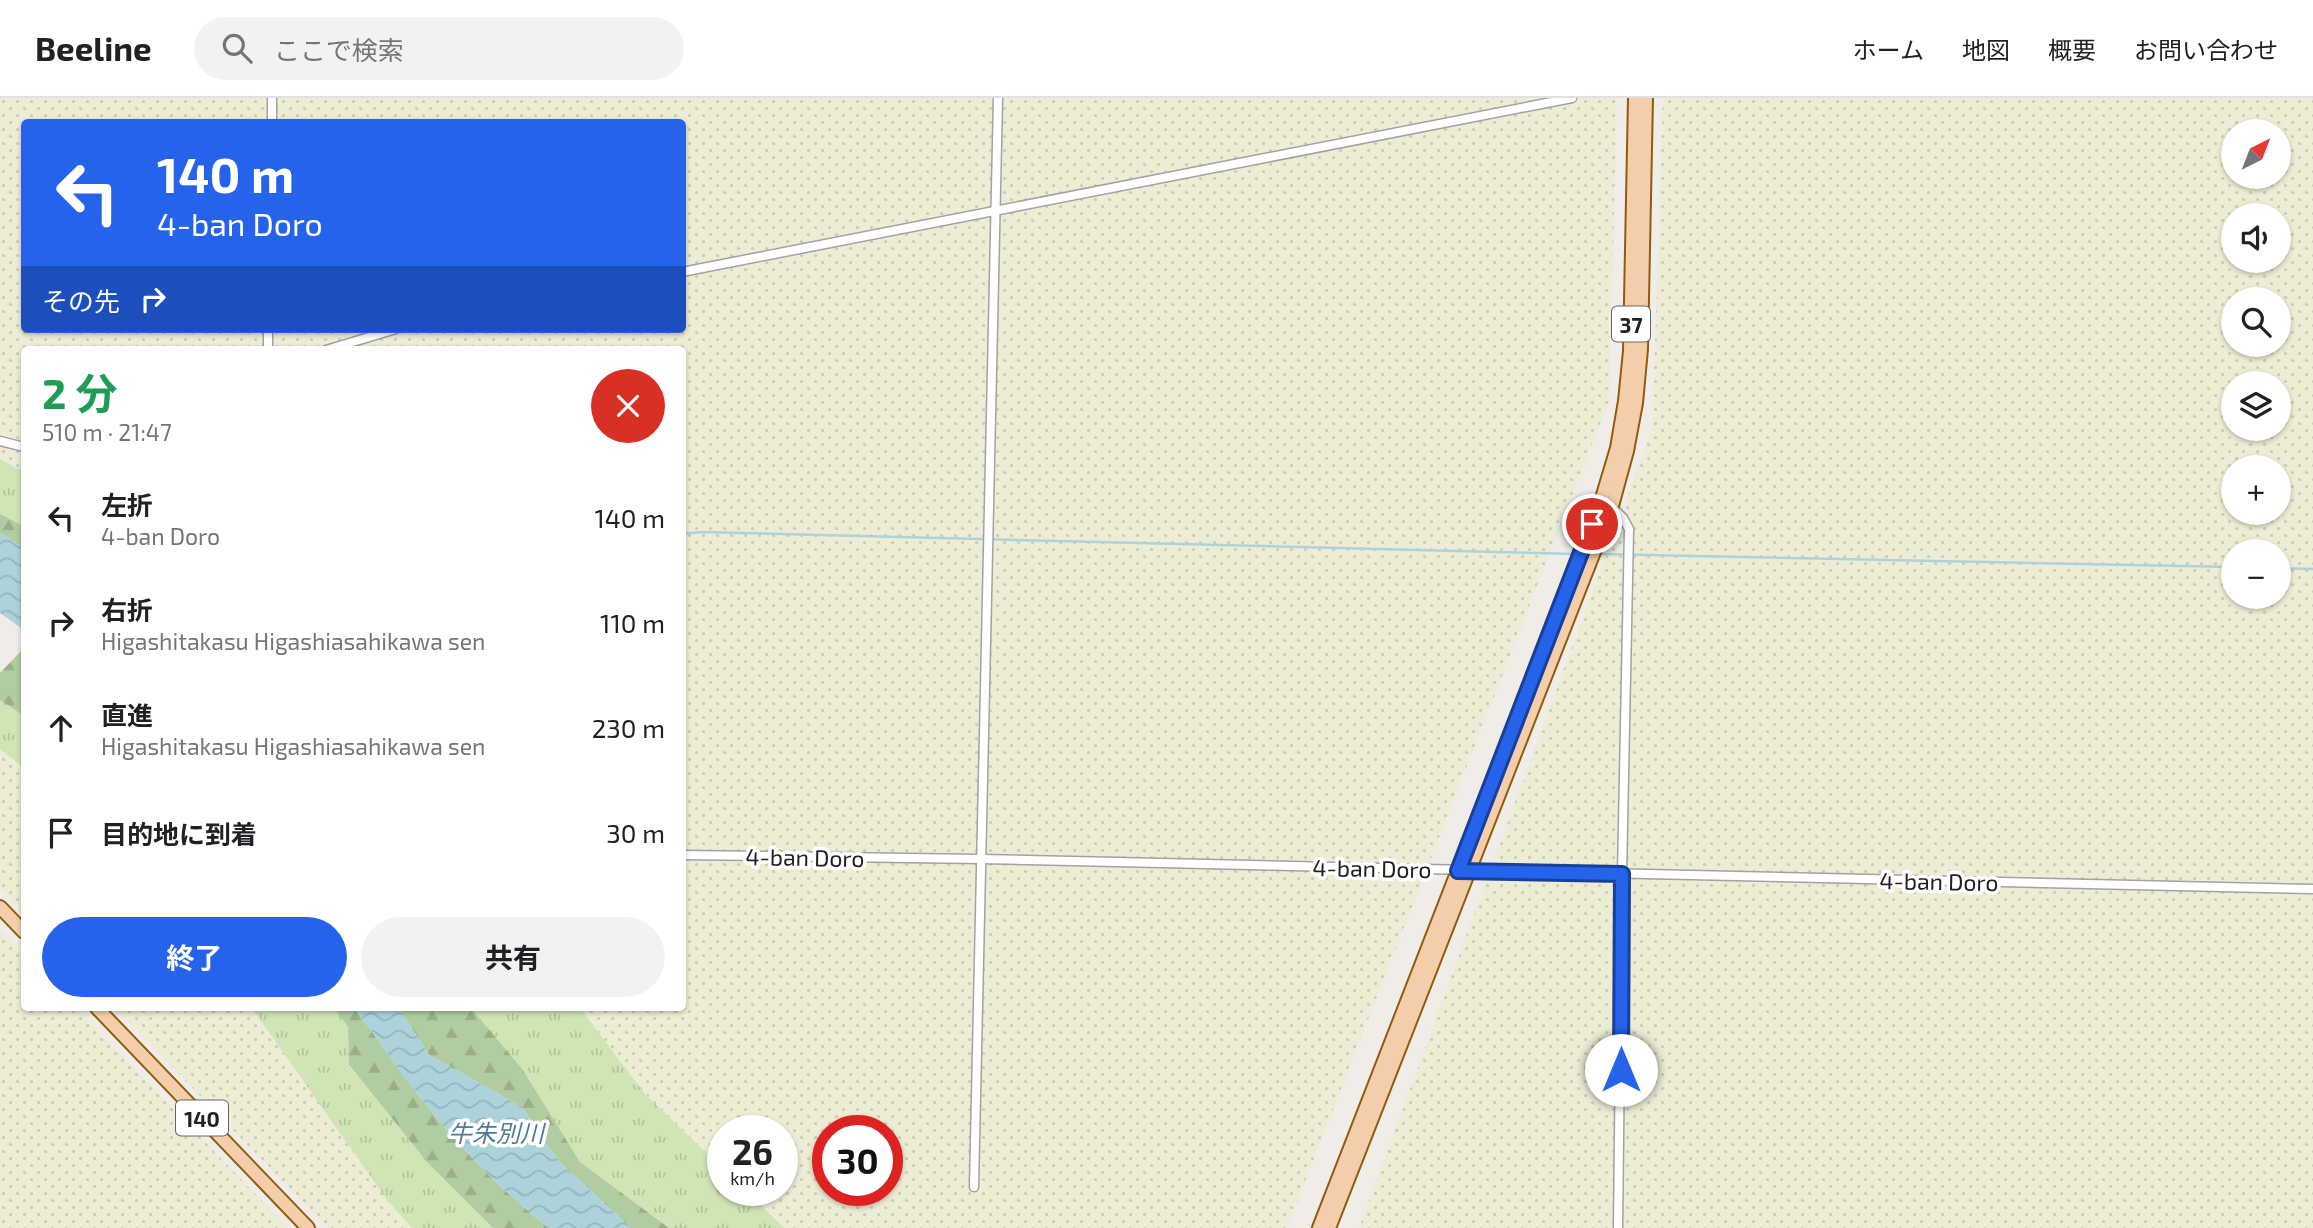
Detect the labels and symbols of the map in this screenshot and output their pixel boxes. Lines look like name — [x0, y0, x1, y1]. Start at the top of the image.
north arrow — [2221, 119, 2291, 189]
road number: 37 — [1612, 306, 1650, 342]
pin — [1562, 494, 1622, 554]
street label: 4-ban Doro — [745, 842, 865, 872]
street label: 4-ban Doro — [1312, 853, 1432, 883]
street label: 4-ban Doro — [1879, 866, 1999, 896]
position arrow — [1584, 1033, 1658, 1107]
road number: 140 — [176, 1100, 228, 1136]
speed limit sign: 30 — [812, 1115, 903, 1206]
water label: 牛朱別川 — [448, 1118, 547, 1147]

